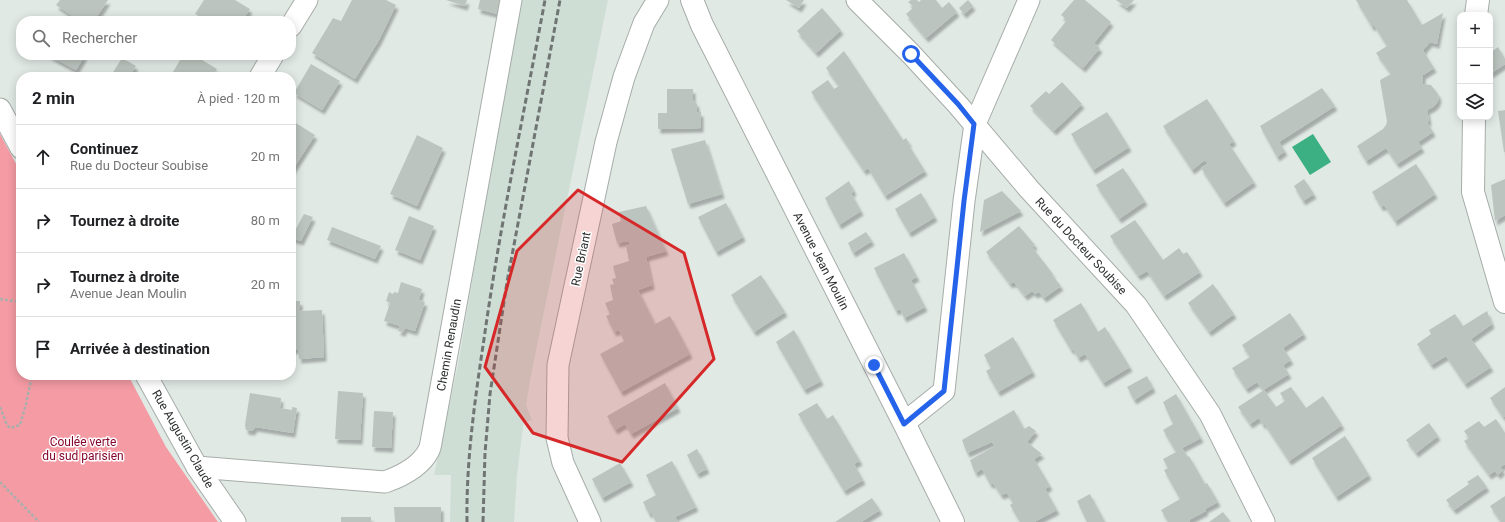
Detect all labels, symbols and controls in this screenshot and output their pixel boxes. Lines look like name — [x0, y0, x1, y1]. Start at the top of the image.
map controls — [1457, 12, 1493, 120]
button: + — [1457, 12, 1493, 48]
search box — [16, 16, 296, 60]
icon: search — [30, 27, 52, 49]
text: Rechercher — [62, 29, 137, 47]
route start — [902, 45, 920, 63]
button: − — [1457, 48, 1493, 84]
button: layers — [1457, 84, 1493, 120]
text: 2 min — [32, 88, 75, 108]
text: À pied · 120 m — [197, 91, 280, 106]
text: Continuez — [70, 140, 138, 158]
icon: ahead — [32, 146, 54, 168]
text: 20 m — [251, 149, 280, 164]
text: Rue du Docteur Soubise — [70, 158, 208, 173]
street label: Rue du Docteur Soubise — [1032, 195, 1130, 297]
icon: right — [32, 210, 54, 232]
street label: Avenue Jean Moulin — [790, 210, 852, 312]
text: Tournez à droite — [70, 212, 179, 230]
text: 80 m — [251, 213, 280, 228]
street label: Rue Briant — [568, 231, 594, 287]
text: Tournez à droite — [70, 268, 179, 286]
icon: right — [32, 274, 54, 296]
text: 20 m — [251, 277, 280, 292]
text: Avenue Jean Moulin — [70, 286, 187, 301]
street label: Chemin Renaudin — [434, 298, 464, 392]
icon: arrive — [32, 338, 54, 360]
text: Arrivée à destination — [70, 340, 210, 358]
route end — [865, 356, 883, 374]
street label: Rue Augustin Claude — [149, 388, 217, 490]
park label: Coulée verte du sud parisien — [42, 435, 124, 463]

